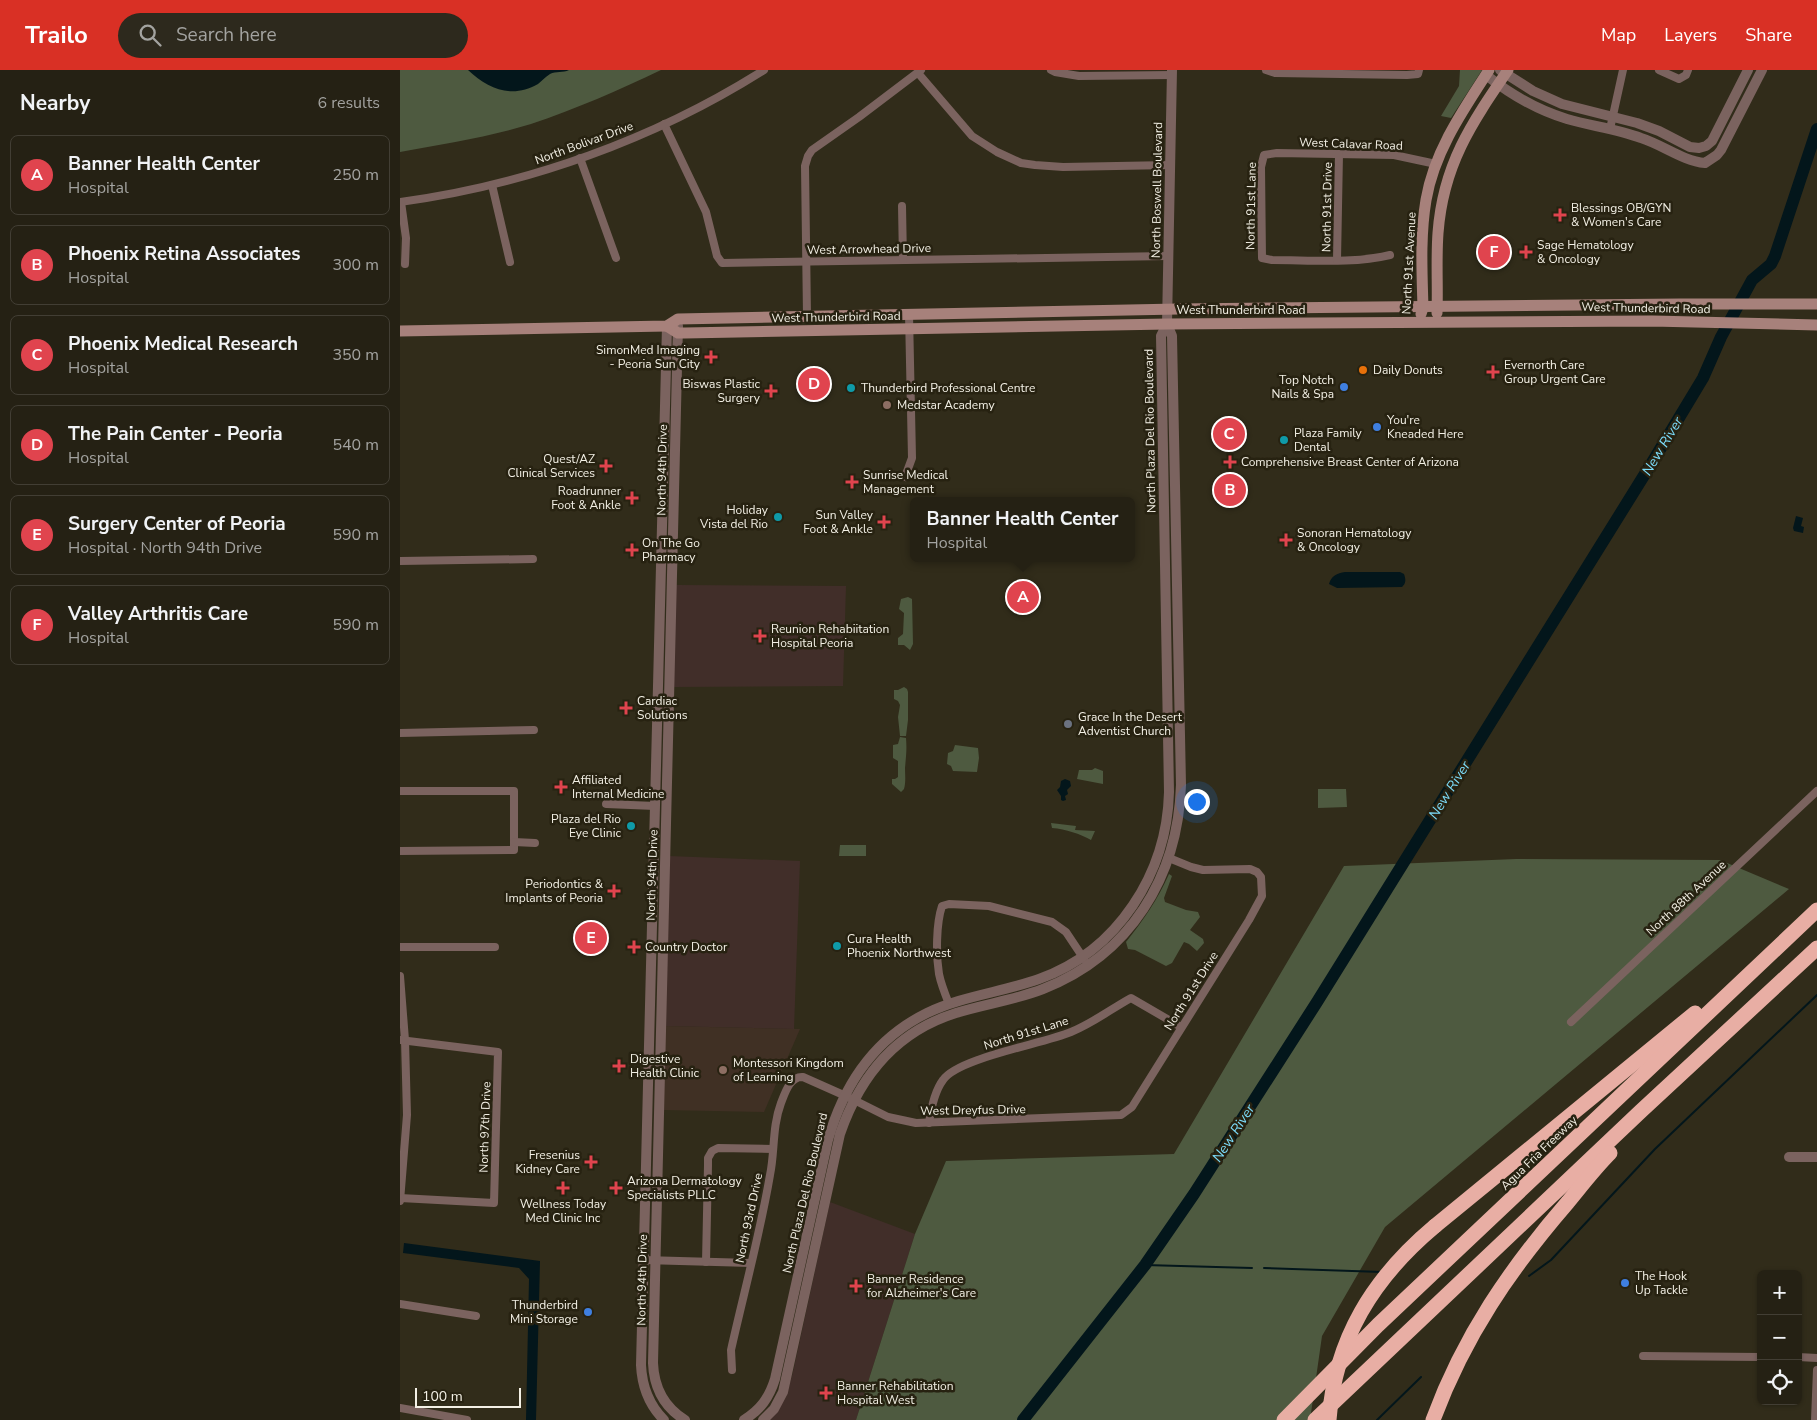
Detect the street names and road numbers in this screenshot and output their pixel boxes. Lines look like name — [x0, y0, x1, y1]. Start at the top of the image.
street label: North Bolivar Drive — [533, 118, 635, 168]
street label: North Boswell Boulevard — [1148, 122, 1166, 258]
street label: West Calavar Road — [1299, 134, 1403, 154]
street label: North 91st Lane — [1242, 162, 1260, 250]
street label: North 91st Drive — [1318, 162, 1336, 252]
street label: North 91st Avenue — [1398, 211, 1420, 315]
street label: West Arrowhead Drive — [807, 240, 931, 258]
street label: West Thunderbird Road — [1581, 299, 1711, 317]
street label: West Thunderbird Road — [1176, 302, 1306, 318]
street label: West Thunderbird Road — [771, 308, 901, 326]
street label: North Plaza Del Rio Boulevard — [1141, 349, 1159, 513]
street label: North 94th Drive — [653, 424, 671, 516]
street label: North 94th Drive — [642, 829, 662, 921]
street label: North 88th Avenue — [1643, 857, 1729, 939]
street label: North 91st Drive — [1160, 949, 1222, 1033]
street label: North 91st Lane — [982, 1013, 1070, 1053]
street label: North 97th Drive — [475, 1081, 495, 1173]
street label: West Dreyfus Drive — [920, 1101, 1026, 1119]
street label: North Plaza Del Rio Boulevard — [779, 1111, 831, 1275]
street label: Agua Fria Freeway — [1497, 1112, 1581, 1194]
street label: North 93rd Drive — [732, 1172, 766, 1264]
street label: North 94th Drive — [633, 1234, 651, 1326]

